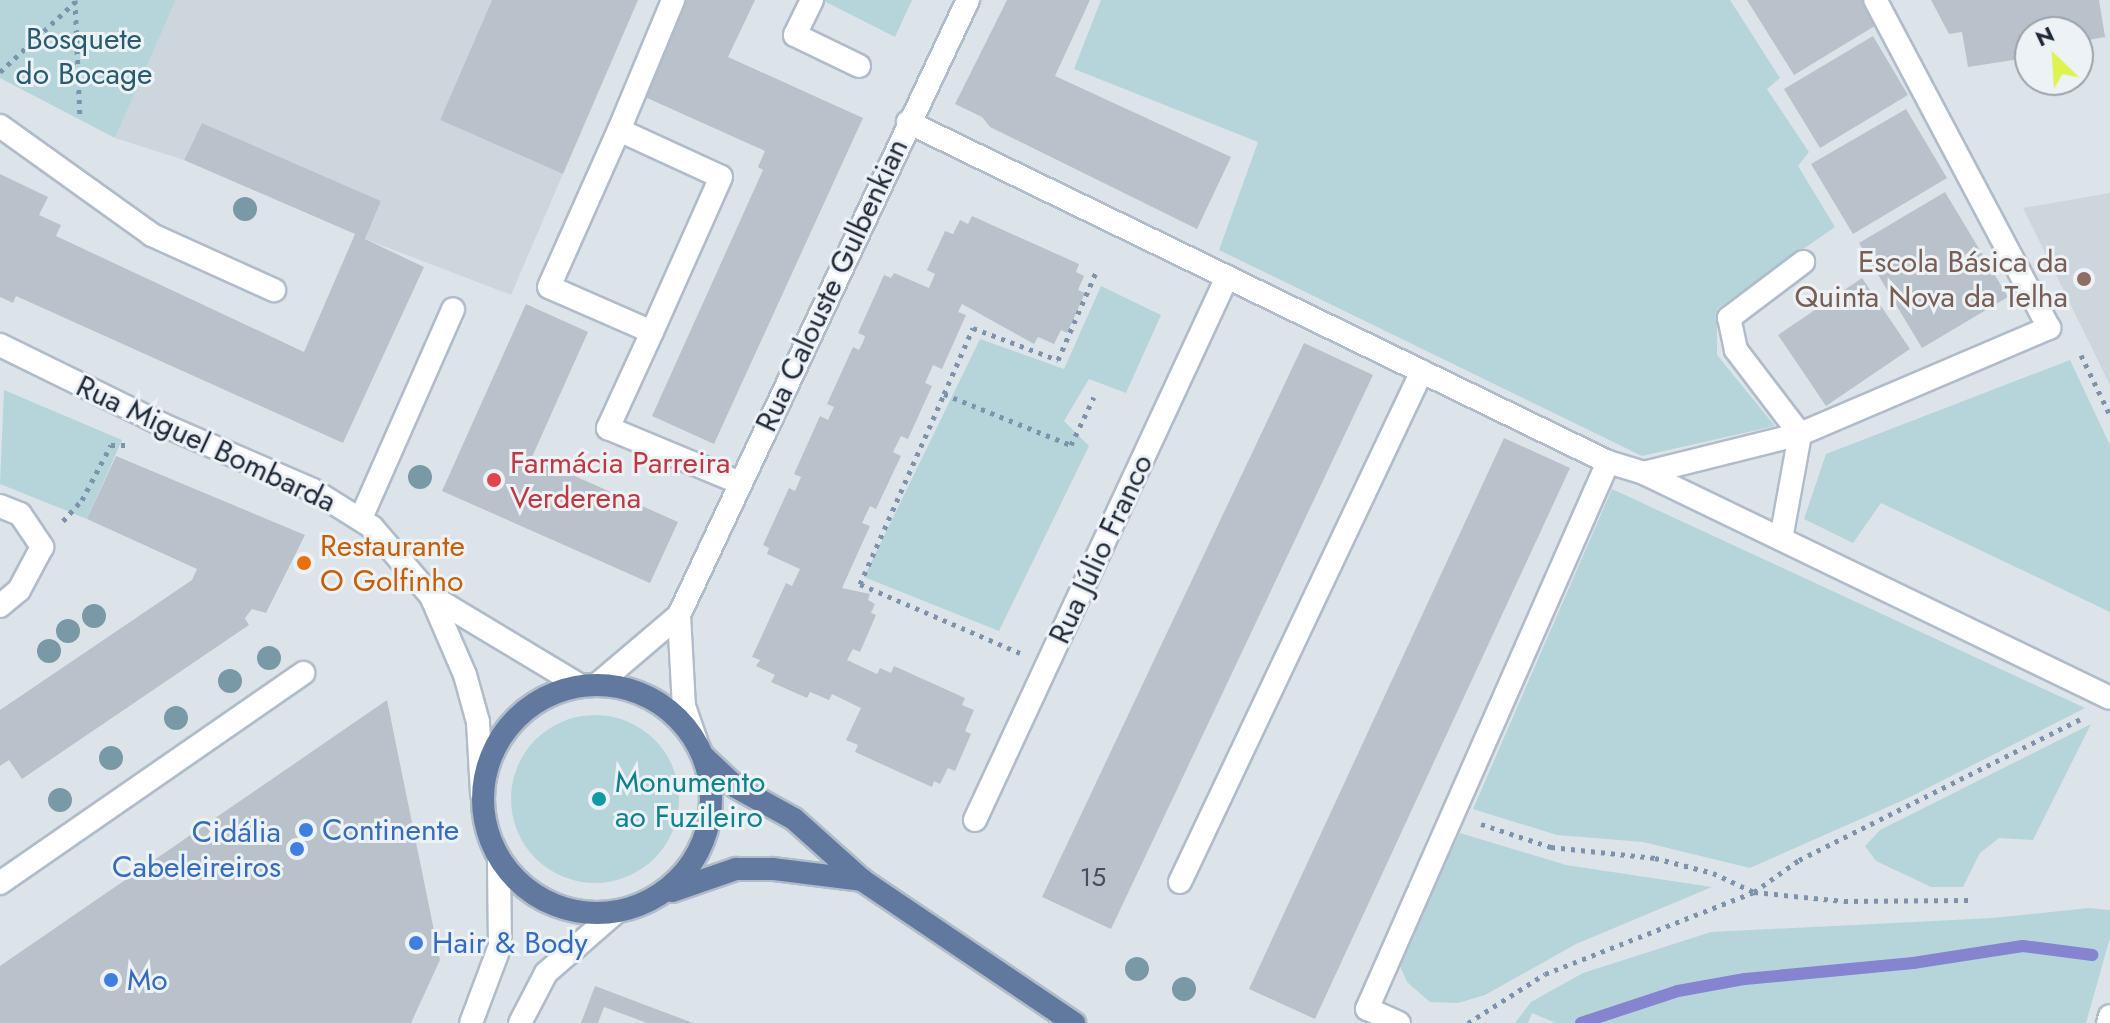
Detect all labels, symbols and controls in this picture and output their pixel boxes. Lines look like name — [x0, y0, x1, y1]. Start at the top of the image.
north arrow — [2014, 16, 2094, 96]
text: N — [2030, 18, 2059, 54]
park label: Bosquete do Bocage — [16, 21, 152, 92]
street label: Rua Calouste Gulbenkian — [748, 133, 916, 437]
place label: Escola Básica da Quinta Nova da Telha — [1795, 244, 2068, 314]
marker: Escola Básica da Quinta Nova da Telha — [2075, 270, 2093, 288]
street label: Rua Miguel Bombarda — [71, 368, 341, 520]
place label: Farmácia Parreira Verderena — [510, 445, 730, 516]
street label: Rua Júlio Franco — [1041, 449, 1161, 649]
marker: Farmácia Parreira Verderena — [485, 471, 503, 489]
place label: Restaurante O Golfinho — [320, 528, 465, 598]
marker: Restaurante O Golfinho — [295, 554, 313, 572]
place label: Monumento ao Fuzileiro — [615, 764, 765, 834]
marker: Monumento ao Fuzileiro — [590, 790, 608, 808]
place label: Continente — [322, 812, 459, 848]
place label: Cidália Cabeleireiros — [112, 814, 281, 884]
marker: Continente — [297, 821, 315, 839]
marker: Cidália Cabeleireiros — [288, 840, 306, 858]
house number: 15 — [1080, 862, 1106, 894]
place label: Hair & Body — [432, 925, 588, 961]
marker: Hair & Body — [407, 934, 425, 952]
place label: Mo — [127, 962, 168, 998]
marker: Mo — [102, 971, 120, 989]

